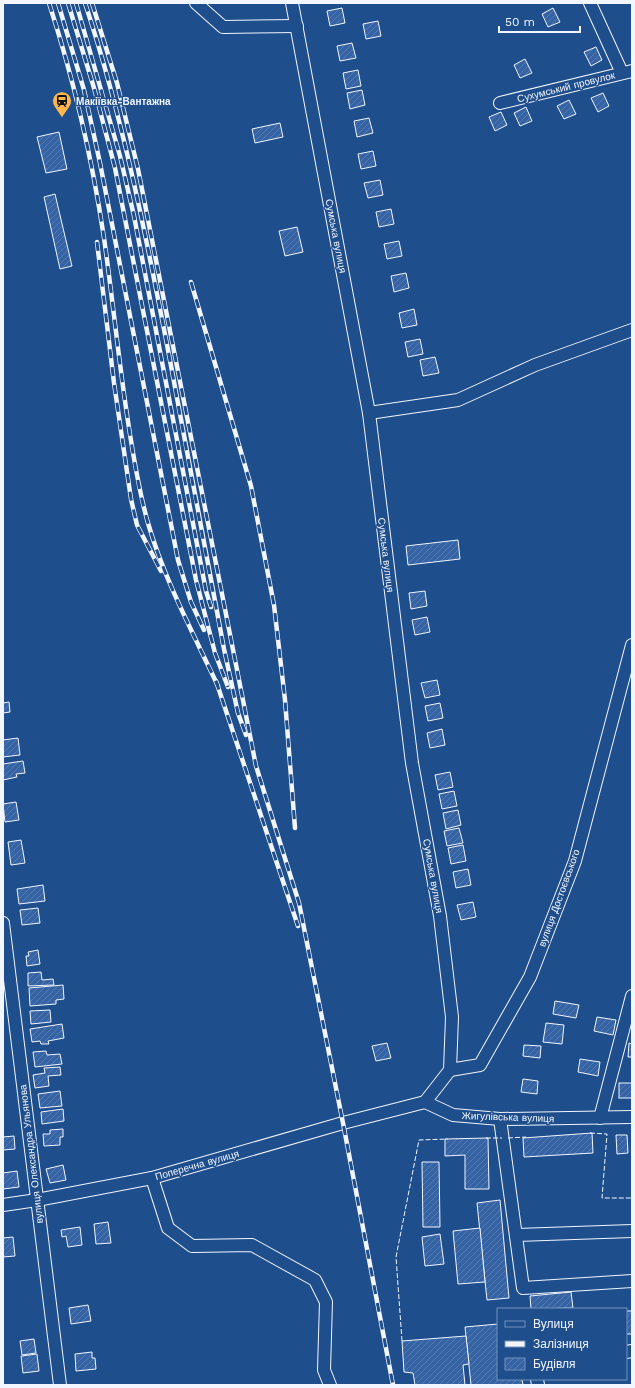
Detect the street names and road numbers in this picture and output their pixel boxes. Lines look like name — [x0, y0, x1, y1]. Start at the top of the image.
street label: Сухумський провулок — [516, 69, 617, 104]
street label: Сумська вулиця — [323, 198, 349, 274]
street label: Сумська вулиця — [376, 517, 396, 593]
street label: Сумська вулиця — [421, 838, 445, 914]
street label: вулиця Достоєвського — [536, 847, 582, 948]
street label: вулиця Олександра Ульянова — [17, 1083, 45, 1224]
street label: Жигулівська вулиця — [461, 1110, 555, 1124]
street label: Поперечна вулиця — [154, 1148, 240, 1182]

